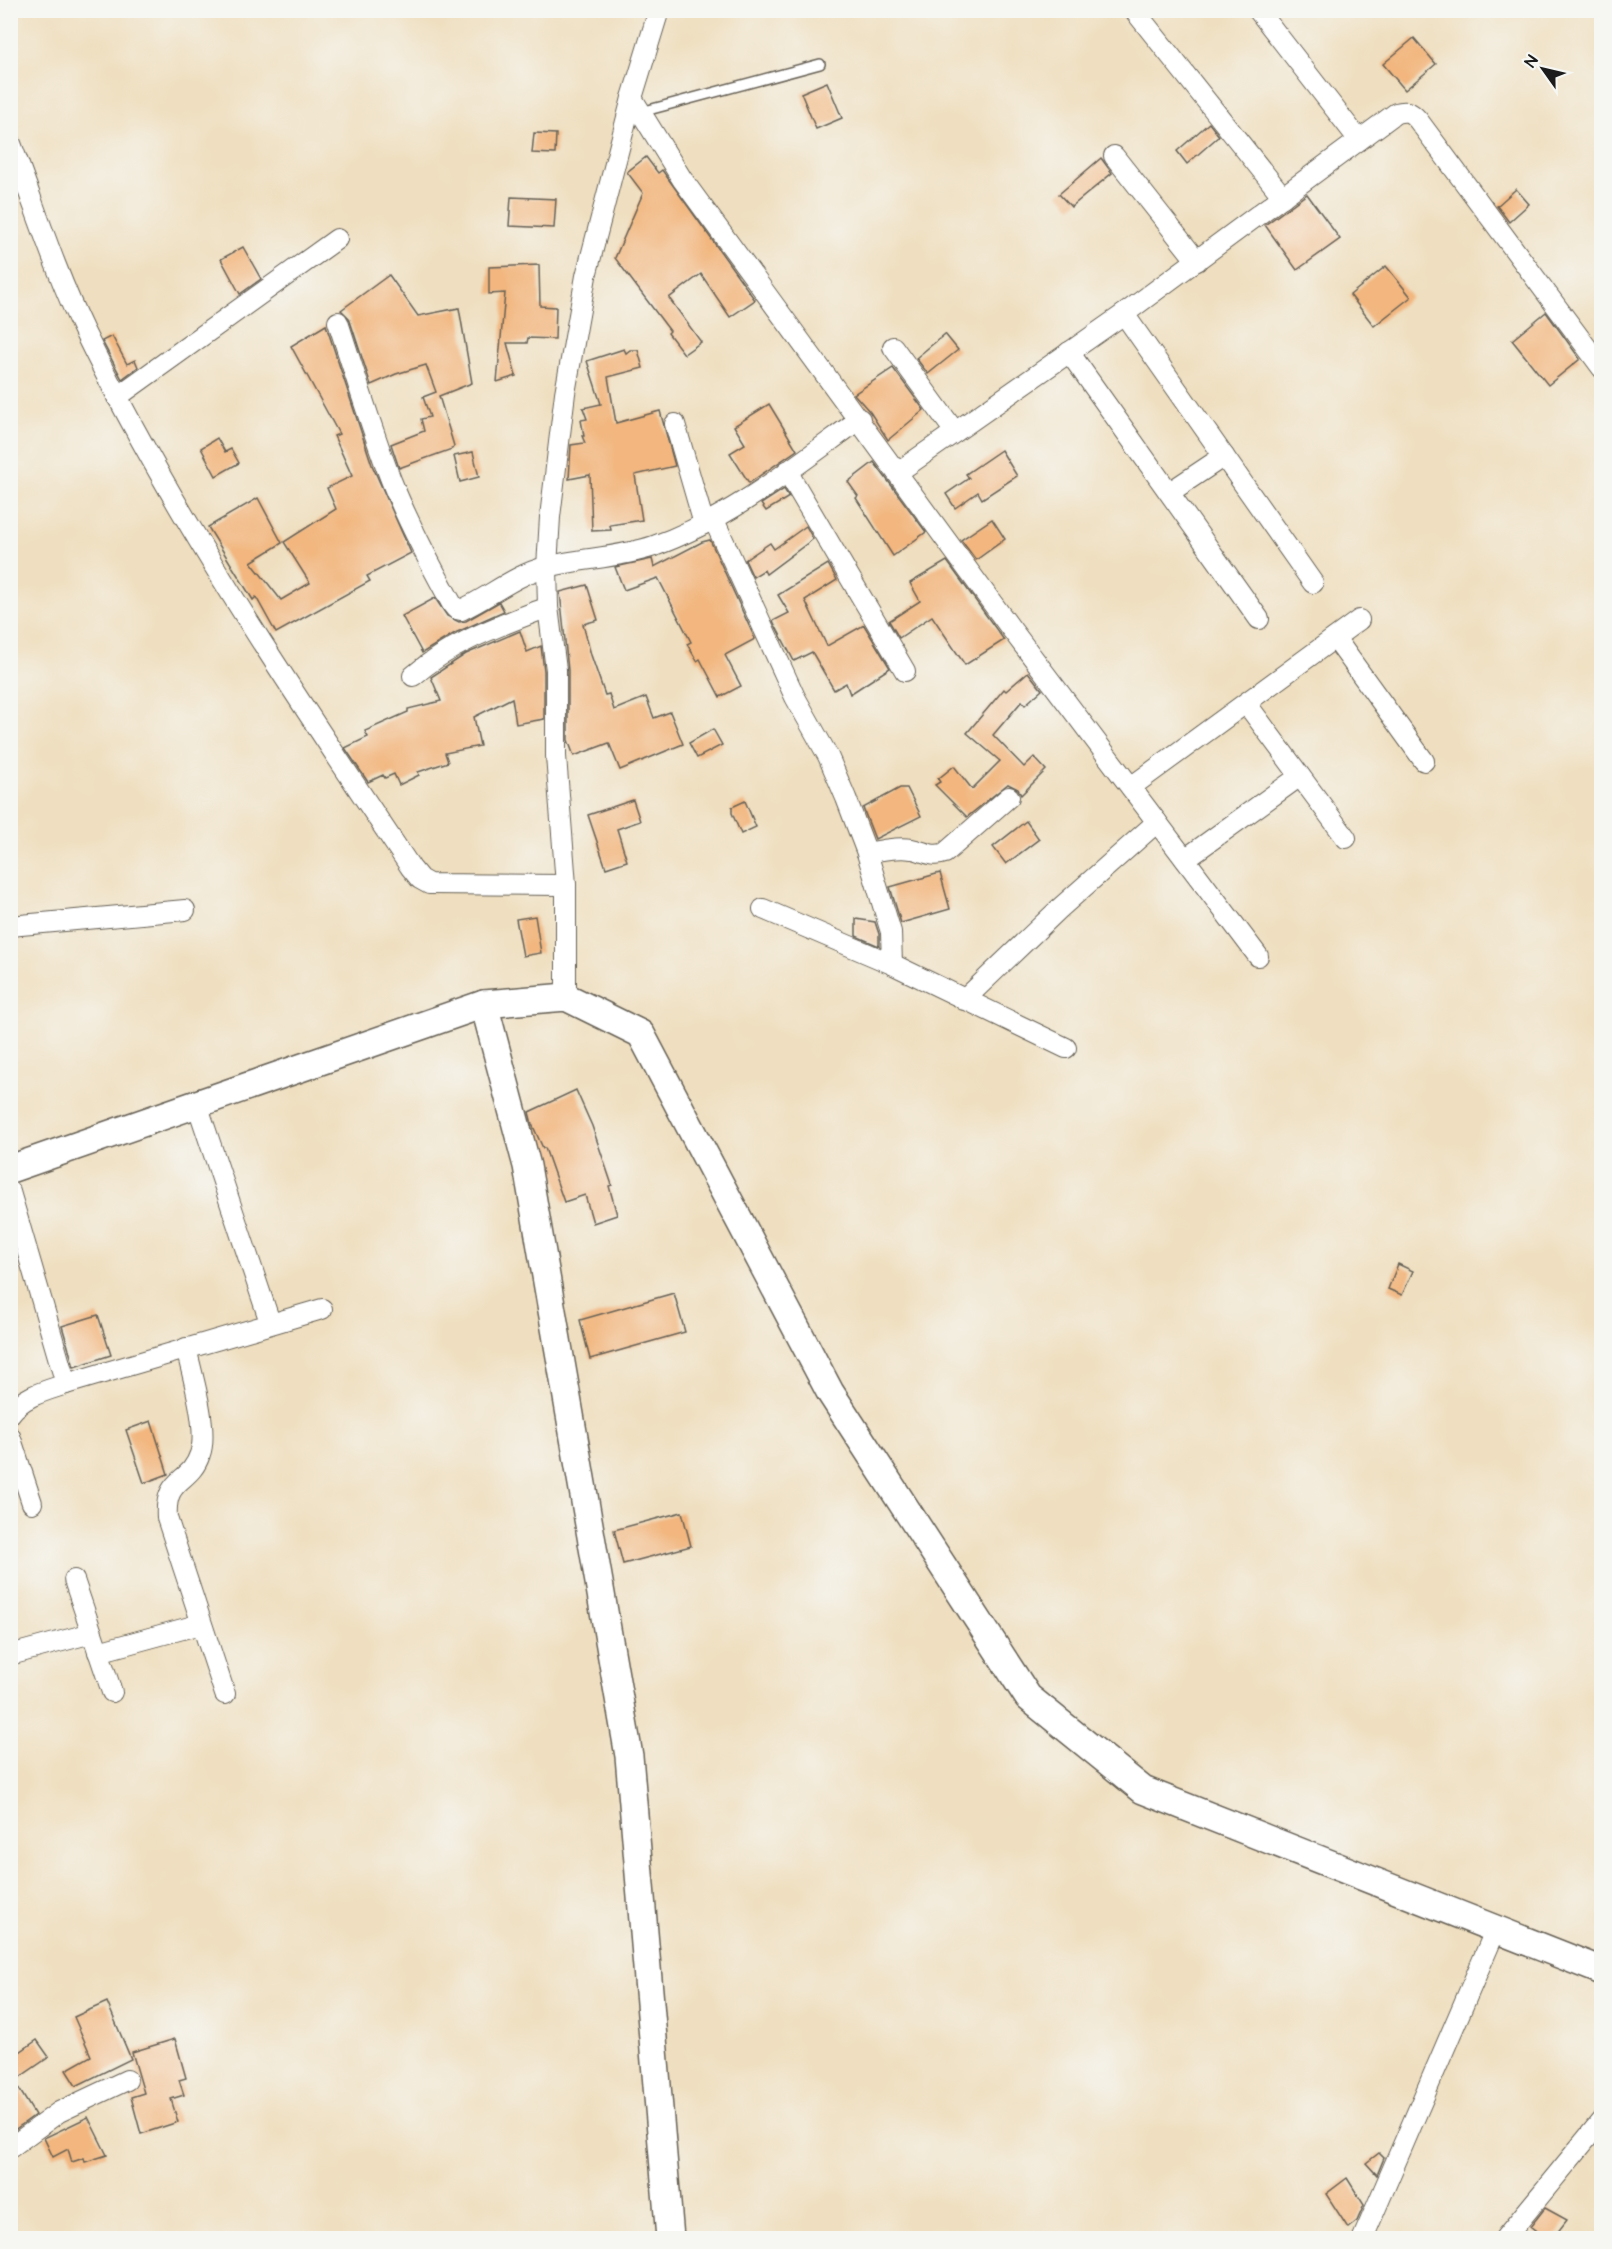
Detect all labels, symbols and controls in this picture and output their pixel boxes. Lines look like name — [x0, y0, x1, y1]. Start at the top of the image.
north arrow — [1513, 39, 1573, 99]
text: N — [1519, 51, 1543, 71]

